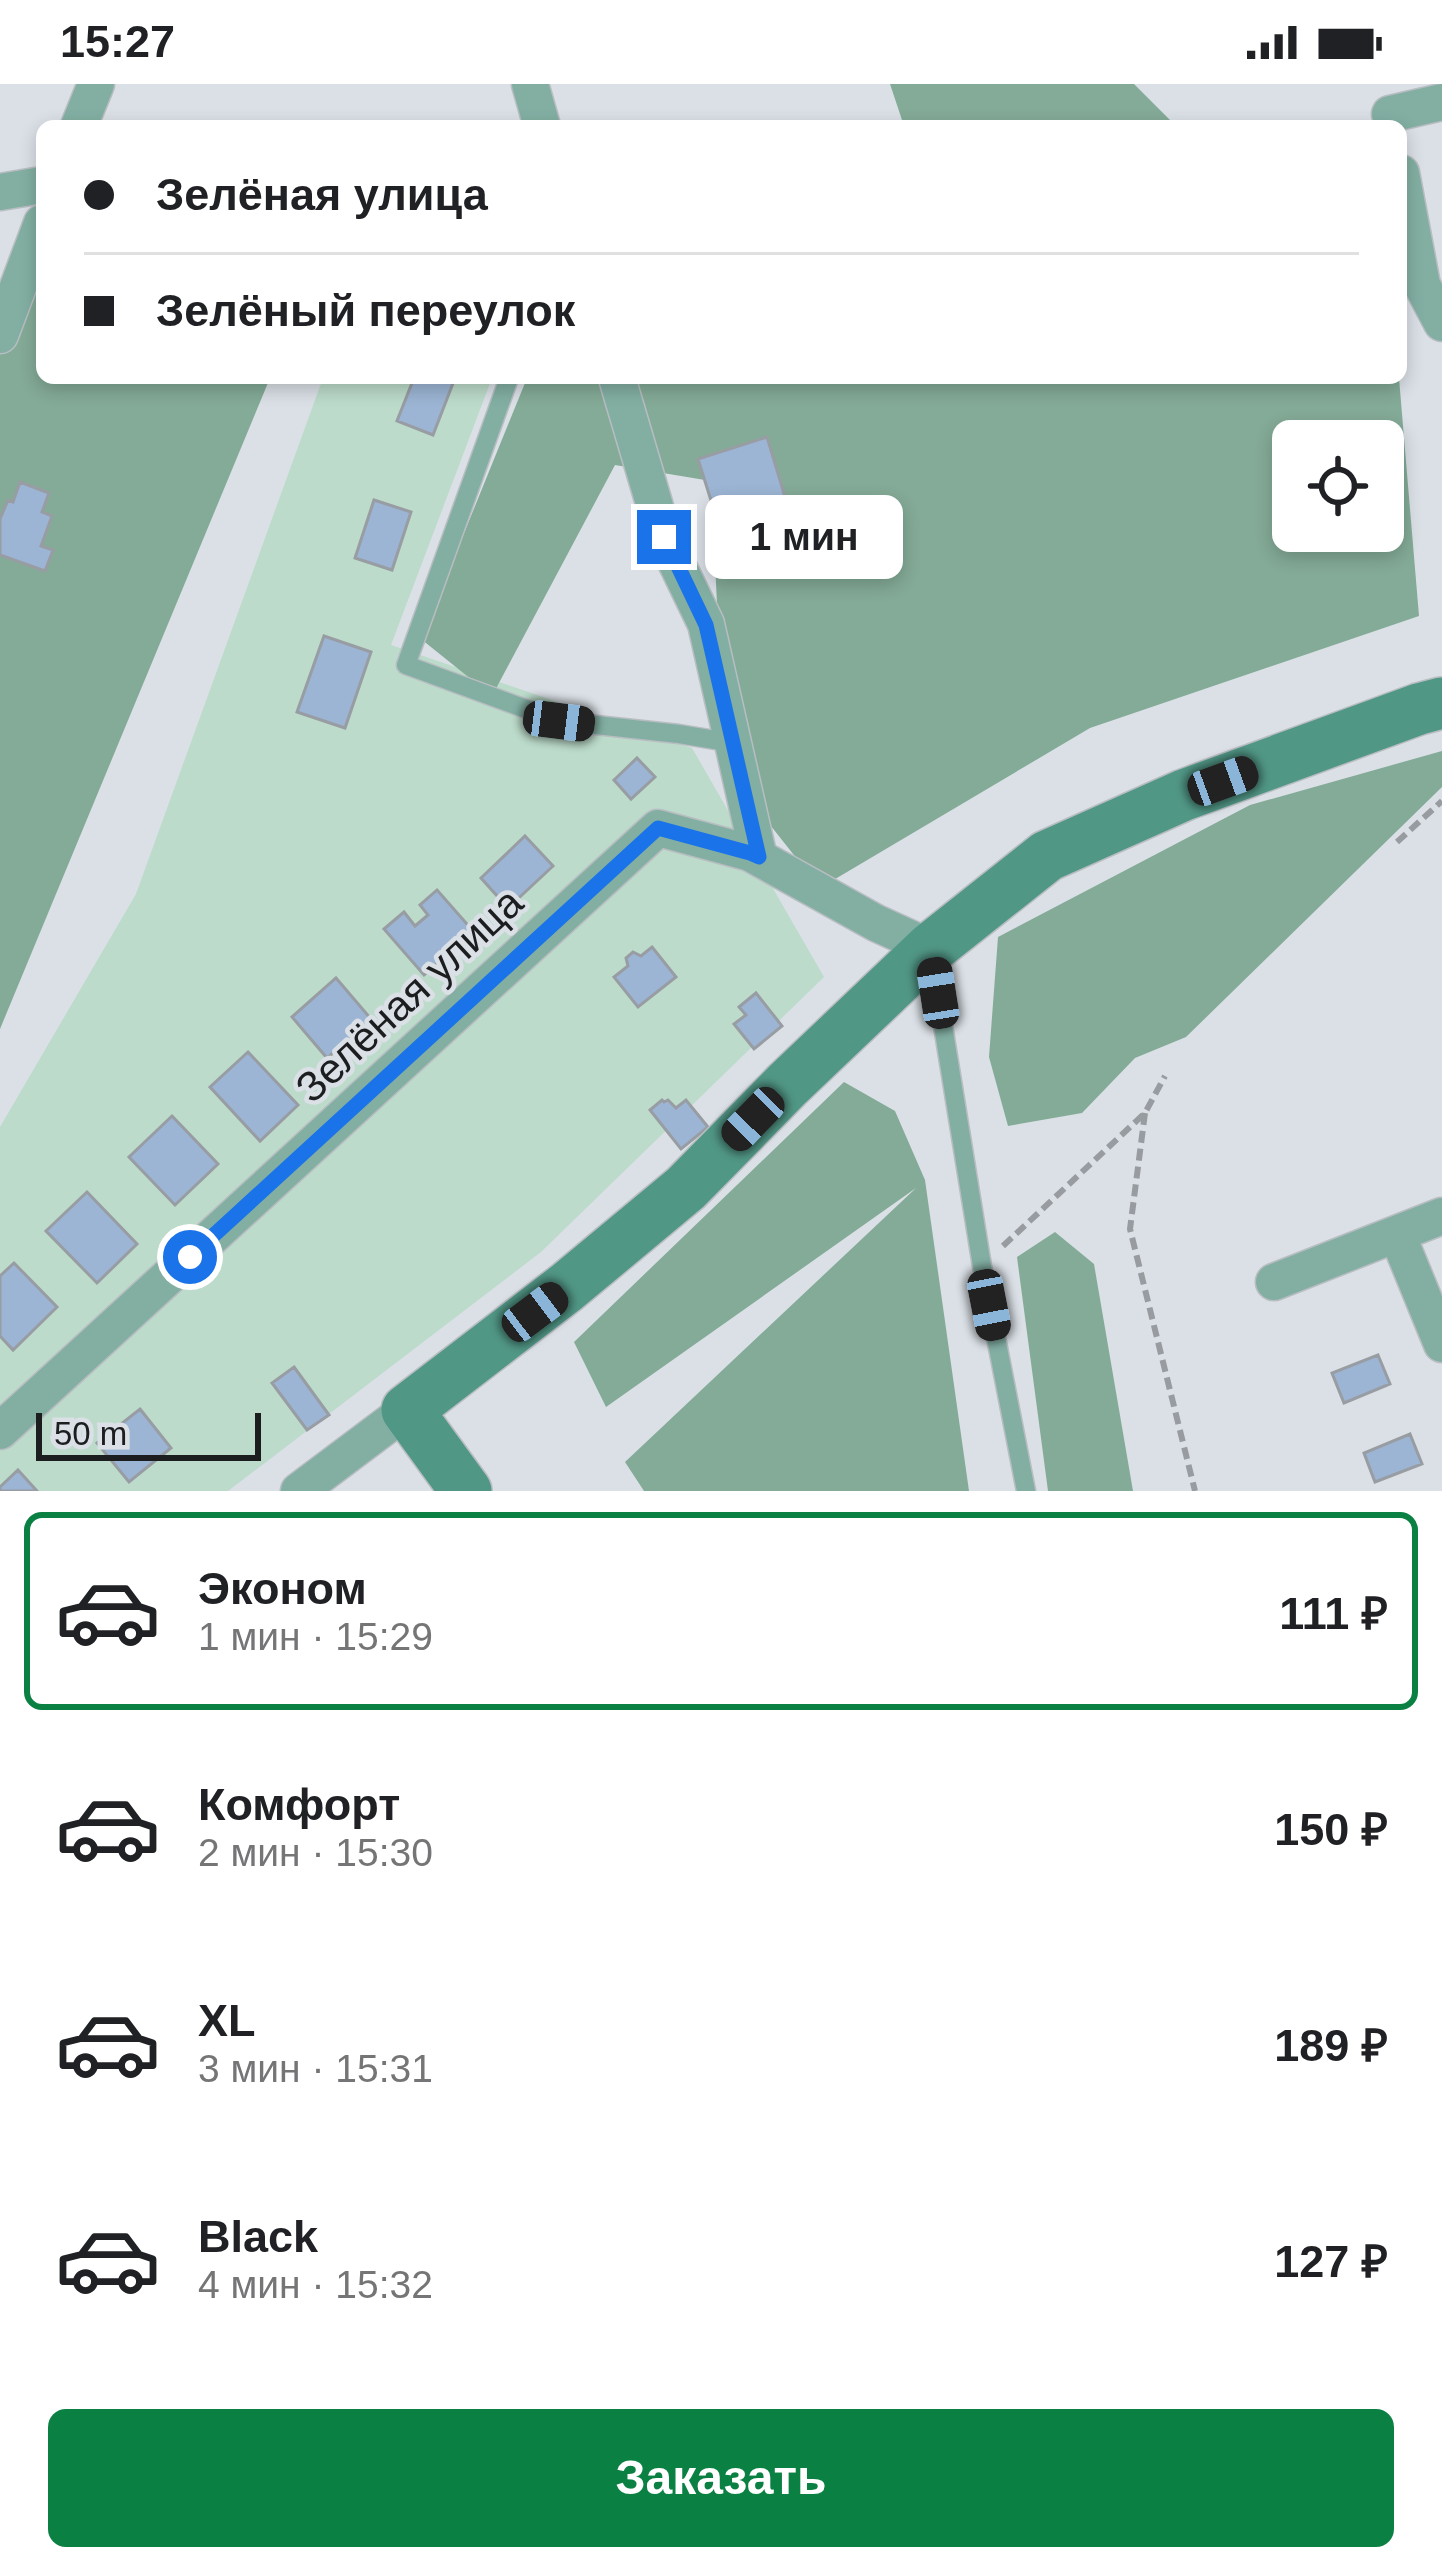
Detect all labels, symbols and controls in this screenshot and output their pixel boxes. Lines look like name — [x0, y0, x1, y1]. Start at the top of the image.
text: 15:27 — [60, 16, 175, 67]
text: Зелёная улица — [156, 169, 488, 220]
text: Зелёный переулок — [156, 285, 575, 336]
map controls — [1272, 420, 1404, 552]
button: locate — [1272, 420, 1404, 552]
callout: 1 мин — [706, 495, 904, 579]
route end — [637, 510, 691, 564]
text: 1 мин — [750, 515, 858, 558]
car — [521, 699, 597, 743]
car — [1183, 752, 1263, 810]
street label: Зелёная улица — [286, 878, 532, 1112]
car — [915, 955, 961, 1031]
car — [715, 1081, 791, 1157]
route start — [163, 1230, 217, 1284]
car — [964, 1266, 1014, 1344]
car — [495, 1276, 575, 1348]
scale bar — [36, 1407, 261, 1460]
text: 50 m — [54, 1415, 127, 1452]
icon: car — [54, 1557, 162, 1665]
text: Эконом — [198, 1563, 367, 1614]
text: 111 ₽ — [1279, 1588, 1388, 1639]
text: 1 мин · 15:29 — [198, 1615, 433, 1658]
icon: car — [54, 1773, 162, 1881]
text: Комфорт — [198, 1779, 400, 1830]
text: 150 ₽ — [1274, 1804, 1388, 1855]
text: 2 мин · 15:30 — [198, 1831, 433, 1874]
icon: car — [54, 1989, 162, 2097]
text: XL — [198, 1995, 256, 2046]
text: 189 ₽ — [1274, 2020, 1388, 2071]
text: 3 мин · 15:31 — [198, 2047, 433, 2090]
icon: car — [54, 2205, 162, 2313]
text: Black — [198, 2211, 318, 2262]
text: 127 ₽ — [1274, 2236, 1388, 2287]
text: 4 мин · 15:32 — [198, 2263, 433, 2306]
button: Заказать — [48, 2409, 1394, 2547]

